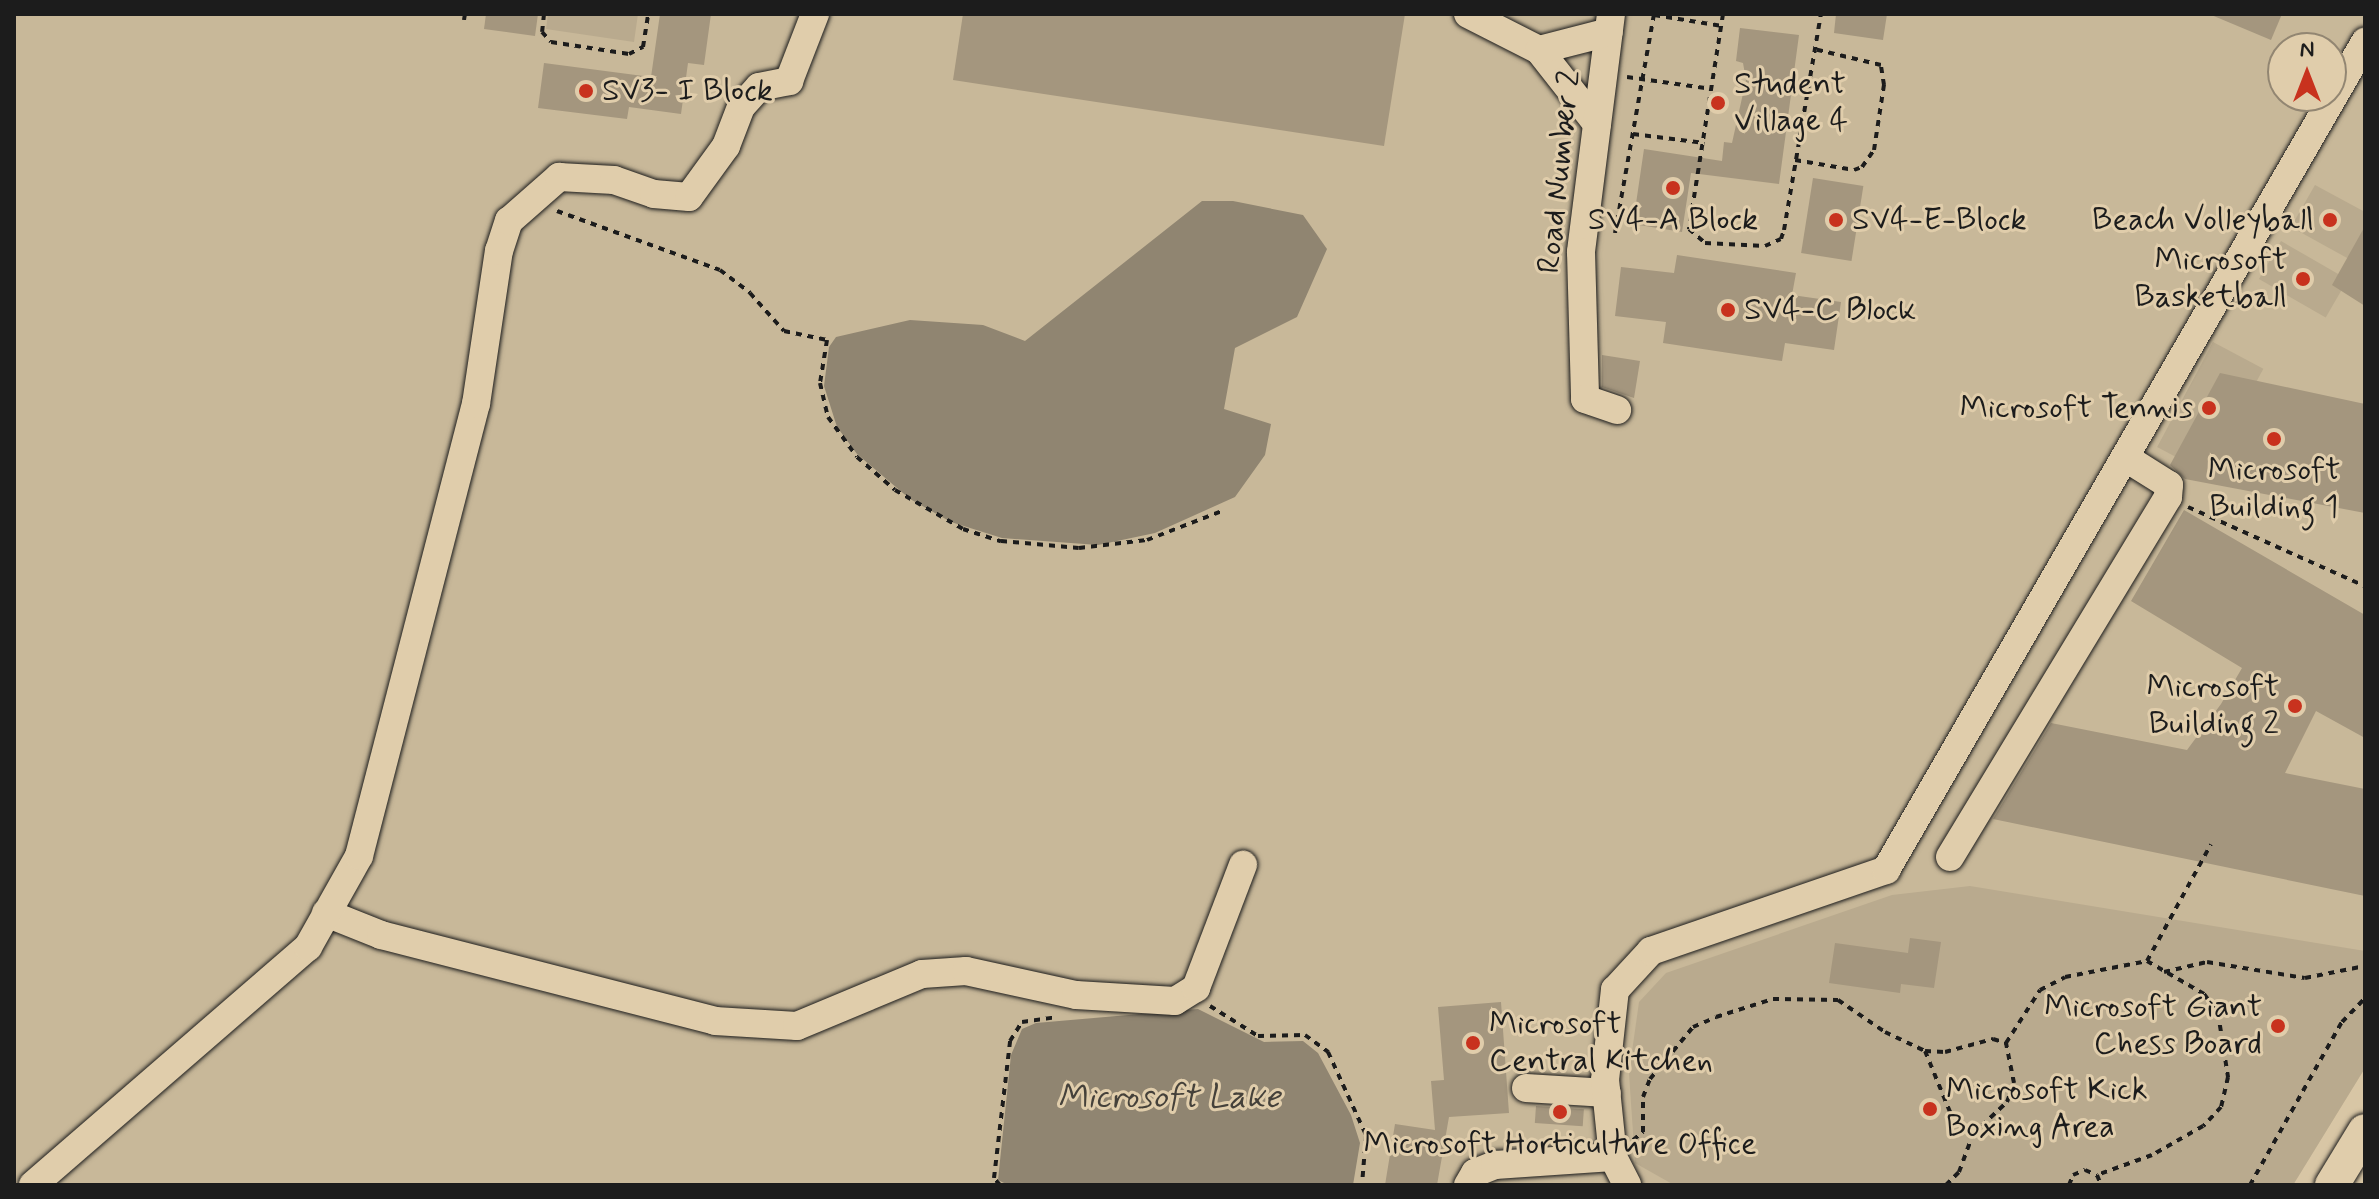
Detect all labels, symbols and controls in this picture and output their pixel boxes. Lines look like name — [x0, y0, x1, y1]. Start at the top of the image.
north arrow — [2267, 32, 2347, 112]
text: N — [2300, 36, 2314, 64]
place label: Student Village 4 — [1734, 66, 1848, 141]
street label: Road Number 2 — [1530, 67, 1590, 277]
place label: SV3- I Block — [602, 72, 774, 110]
marker: SV3- I Block — [577, 82, 595, 100]
marker: Student Village 4 — [1709, 94, 1727, 112]
marker: SV4-A Block — [1664, 179, 1682, 197]
place label: SV4-A Block — [1587, 201, 1759, 239]
place label: SV4-E-Block — [1852, 201, 2027, 239]
place label: Beach Volleyball — [2092, 201, 2314, 239]
marker: SV4-E-Block — [1827, 211, 1845, 229]
marker: Beach Volleyball — [2321, 211, 2339, 229]
place label: Microsoft Basketball — [2134, 242, 2287, 317]
marker: Microsoft Basketball — [2294, 270, 2312, 288]
place label: SV4-C Block — [1744, 291, 1917, 329]
marker: SV4-C Block — [1719, 301, 1737, 319]
place label: Microsoft Tennis — [1960, 389, 2193, 427]
marker: Microsoft Tennis — [2200, 399, 2218, 417]
marker: Microsoft Building 1 — [2265, 430, 2283, 448]
place label: Microsoft Building 1 — [2208, 452, 2340, 527]
place label: Microsoft Building 2 — [2147, 669, 2279, 744]
marker: Microsoft Building 2 — [2286, 697, 2304, 715]
place label: Microsoft Giant Chess Board — [2044, 989, 2262, 1064]
place label: Microsoft Central Kitchen — [1489, 1006, 1710, 1081]
marker: Microsoft Giant Chess Board — [2269, 1017, 2287, 1035]
marker: Microsoft Central Kitchen — [1464, 1034, 1482, 1052]
place label: Microsoft Kick Boxing Area — [1946, 1072, 2148, 1147]
water label: Microsoft Lake — [1058, 1078, 1280, 1118]
marker: Microsoft Kick Boxing Area — [1921, 1100, 1939, 1118]
marker: Microsoft Horticulture Office — [1551, 1103, 1569, 1121]
place label: Microsoft Horticulture Office — [1363, 1125, 1757, 1163]

